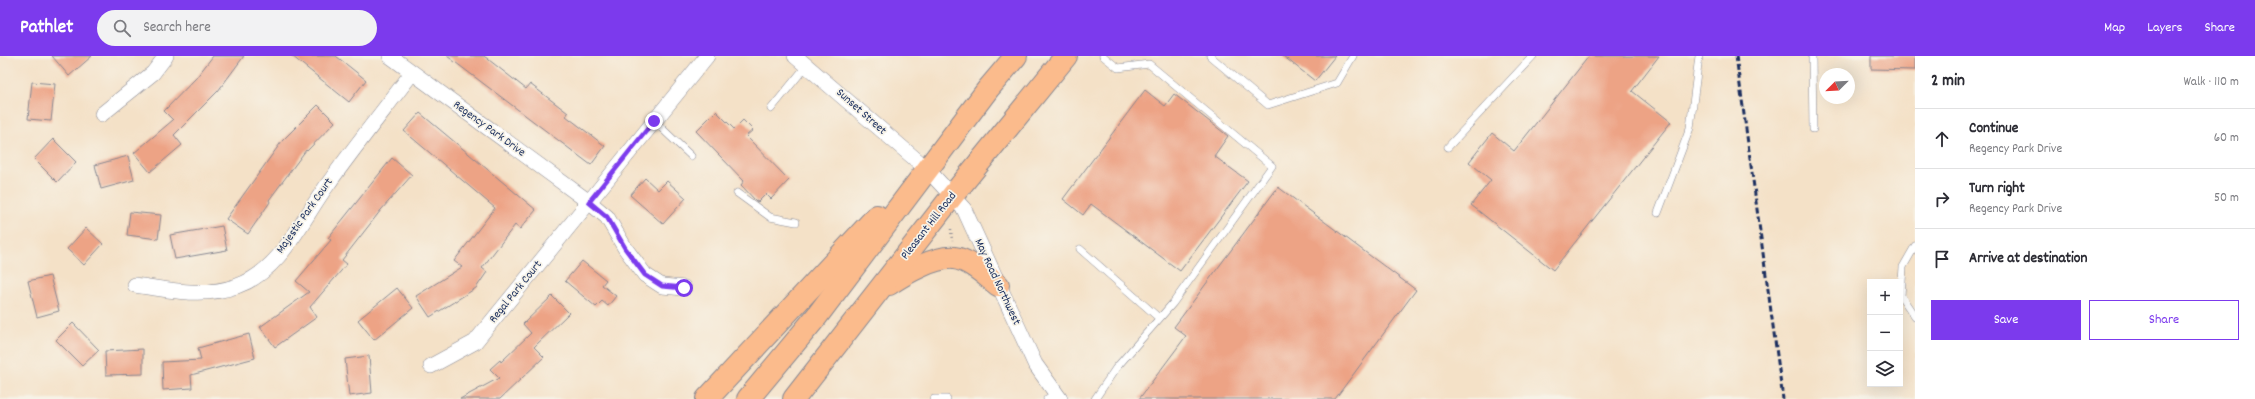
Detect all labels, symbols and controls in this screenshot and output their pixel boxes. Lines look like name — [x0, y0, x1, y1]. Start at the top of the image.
search box — [97, 10, 377, 46]
text: Pathlet — [20, 15, 73, 42]
icon: search — [111, 17, 133, 39]
text: Search here — [143, 17, 211, 39]
text: Map — [2104, 18, 2125, 38]
text: Layers — [2147, 18, 2182, 38]
text: Share — [2204, 18, 2235, 38]
north arrow — [1819, 68, 1855, 104]
text: 2 min — [1931, 70, 1965, 94]
text: Walk · 110 m — [2183, 73, 2239, 92]
street label: Sunset Street — [832, 85, 890, 140]
street label: Regency Park Drive — [449, 97, 529, 161]
route end — [645, 112, 663, 130]
text: Continue — [1969, 118, 2018, 140]
icon: ahead — [1931, 128, 1953, 150]
text: 60 m — [2214, 129, 2239, 148]
text: Regency Park Drive — [1969, 140, 2062, 159]
street label: Majestic Park Court — [273, 174, 338, 257]
text: Turn right — [1969, 178, 2025, 200]
icon: right — [1931, 188, 1953, 210]
street label: Pleasant Hill Road — [897, 189, 961, 263]
text: 50 m — [2214, 189, 2239, 208]
text: Regency Park Drive — [1969, 200, 2062, 219]
street label: May Road Northwest — [970, 236, 1025, 329]
icon: arrive — [1931, 248, 1953, 270]
text: Arrive at destination — [1969, 248, 2087, 270]
street label: Regal Park Court — [485, 257, 547, 327]
route start — [675, 279, 693, 297]
map controls — [1867, 279, 1903, 387]
button: + — [1867, 279, 1903, 315]
button: Save — [1931, 300, 2081, 340]
button: Share — [2089, 300, 2239, 340]
button: − — [1867, 315, 1903, 351]
button: layers — [1867, 351, 1903, 387]

